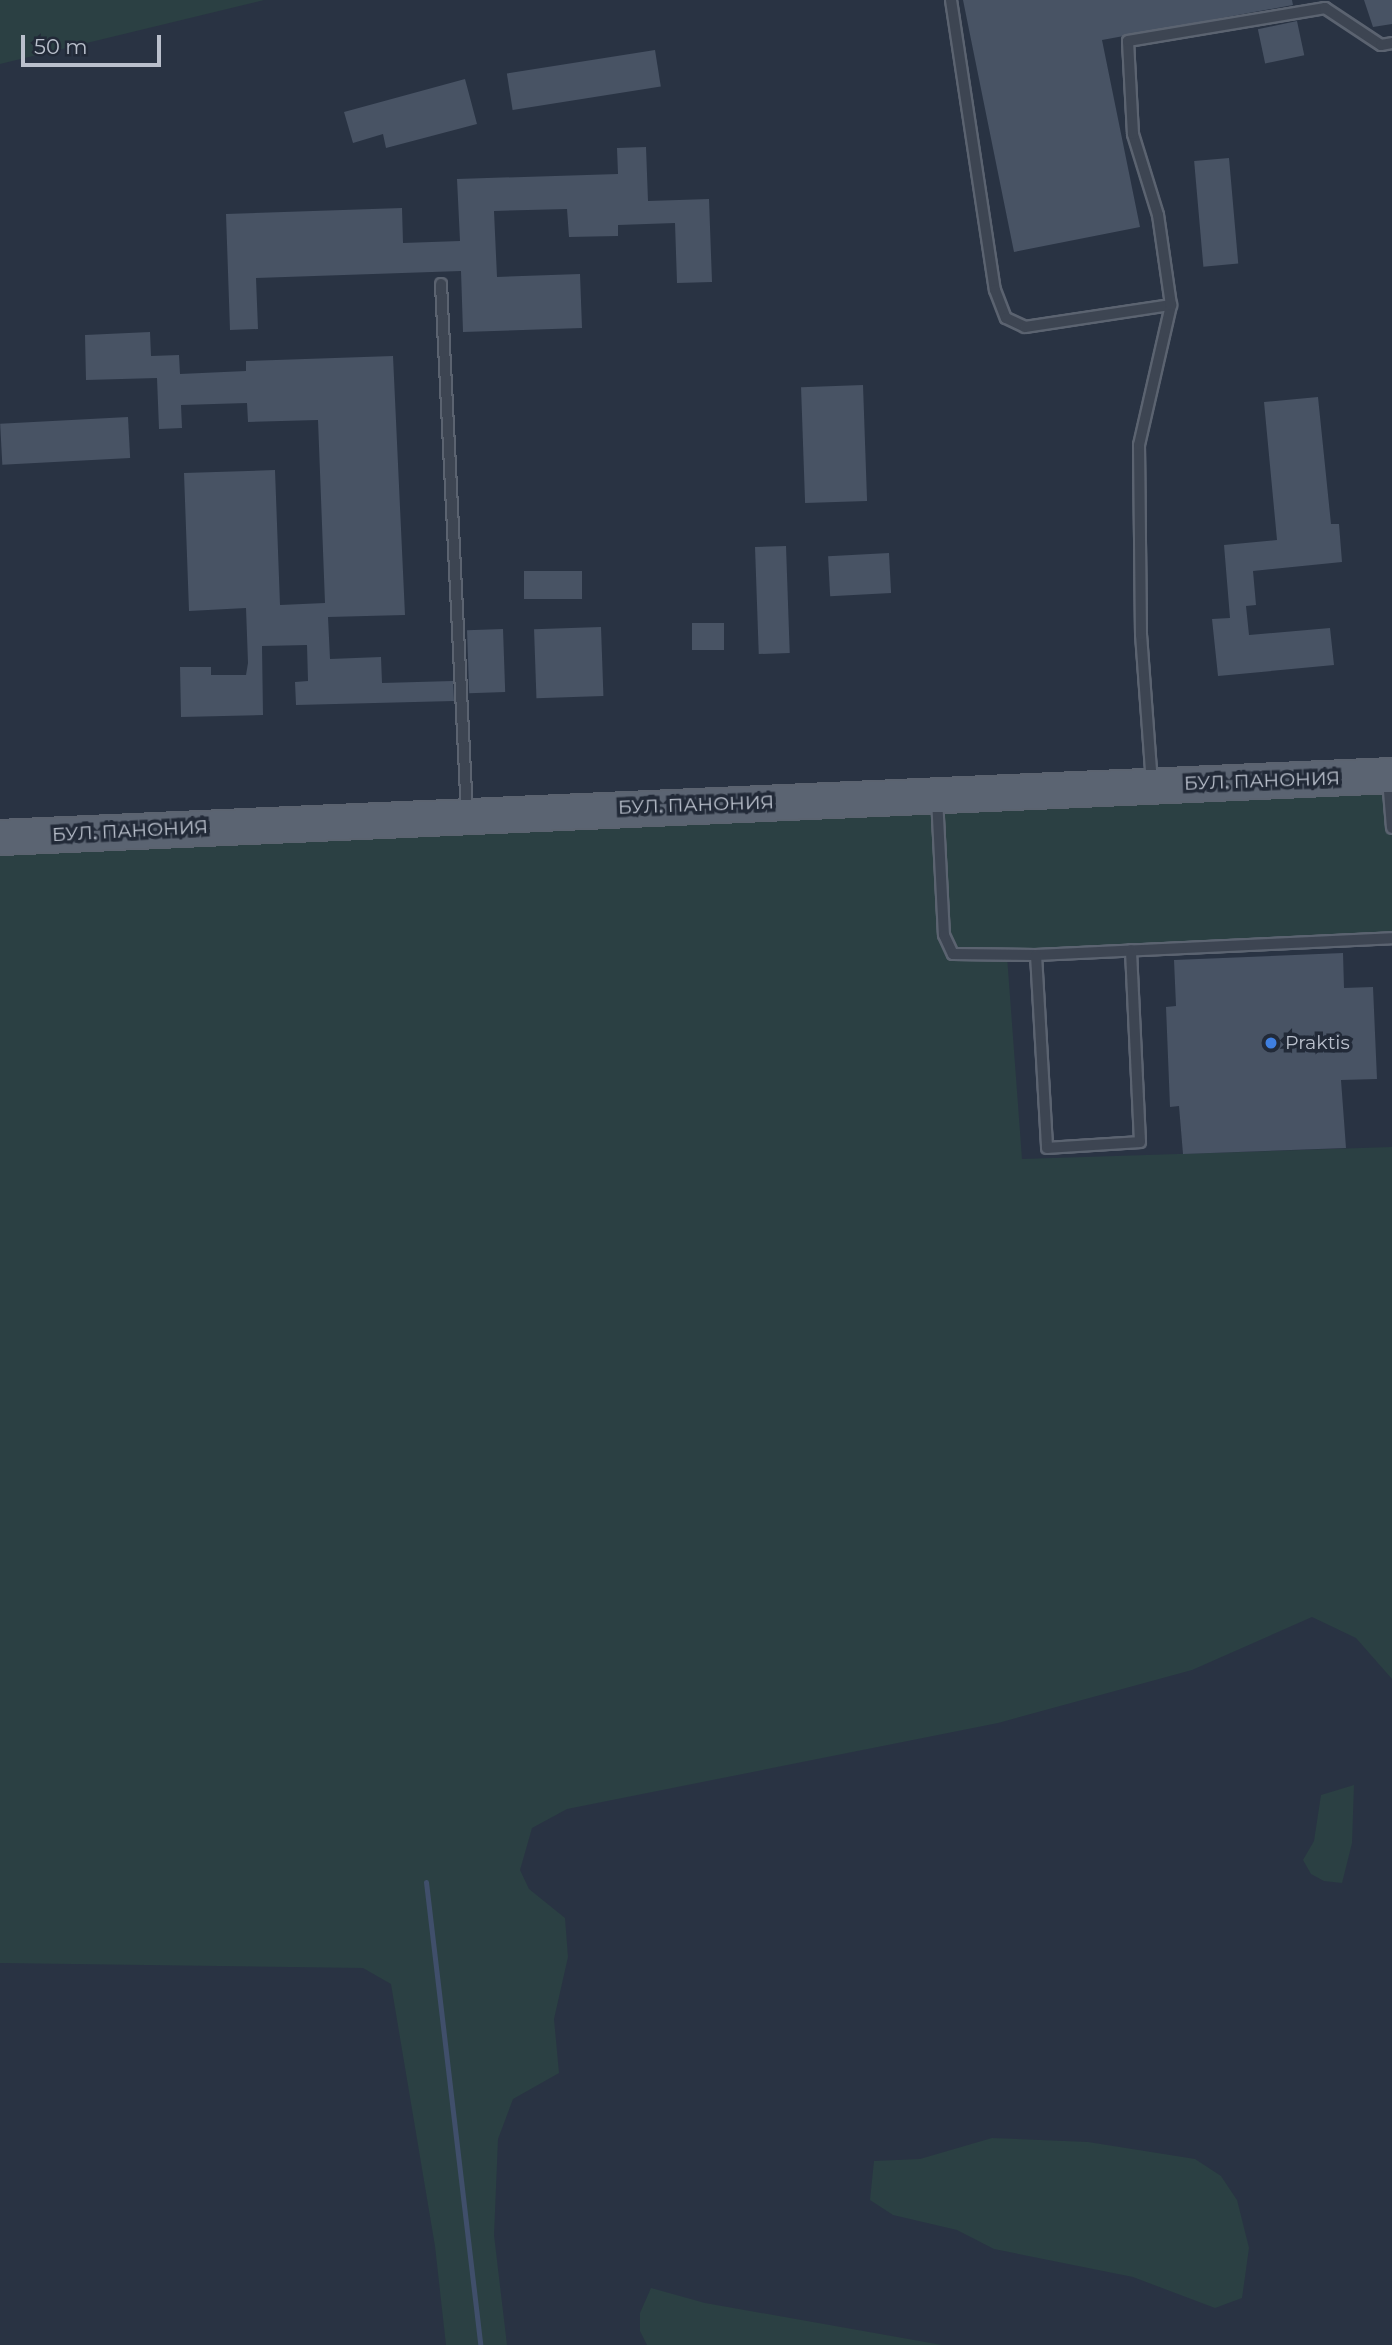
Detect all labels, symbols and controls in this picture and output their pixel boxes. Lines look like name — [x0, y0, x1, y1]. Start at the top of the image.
scale bar — [24, 21, 164, 65]
text: 50 m — [34, 34, 88, 59]
street label: БУЛ. ПАНОНИЯ — [1184, 767, 1340, 795]
street label: БУЛ. ПАНОНИЯ — [618, 791, 774, 819]
street label: БУЛ. ПАНОНИЯ — [51, 816, 209, 846]
place label: Praktis — [1285, 1032, 1350, 1054]
marker: Praktis — [1263, 1035, 1279, 1051]

